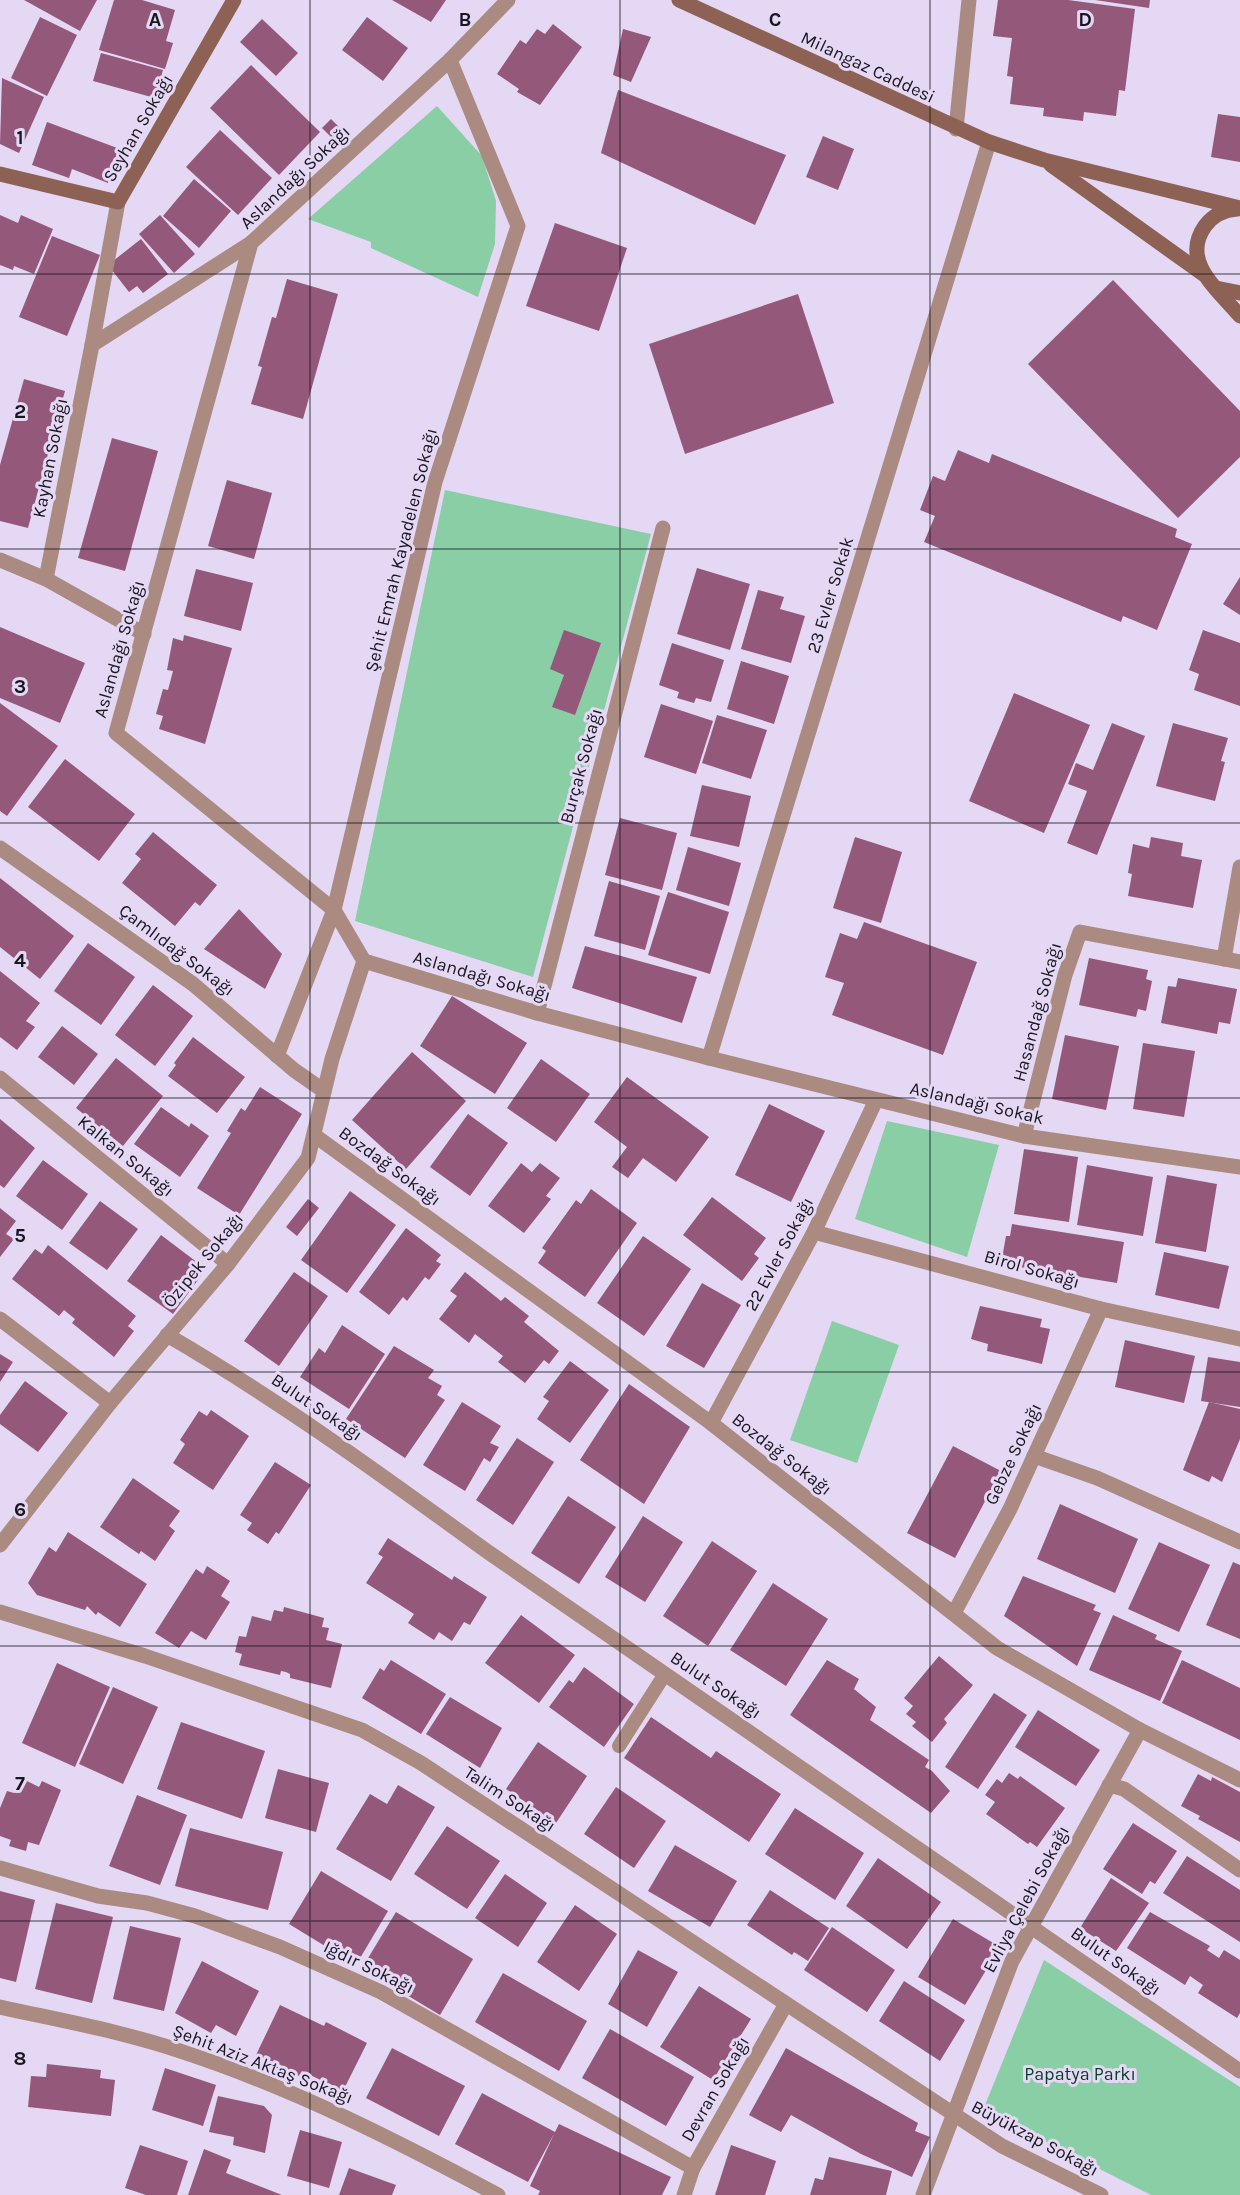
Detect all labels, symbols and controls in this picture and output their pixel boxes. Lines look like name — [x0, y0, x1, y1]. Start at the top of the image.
text: A — [149, 8, 162, 31]
text: B — [459, 8, 471, 31]
text: C — [769, 8, 781, 31]
text: D — [1078, 8, 1092, 31]
street label: Milangaz Caddesi — [797, 26, 939, 108]
street label: Seyhan Sokağı — [98, 70, 178, 186]
street label: Aslandağı Sokağı — [235, 120, 355, 234]
text: 1 — [16, 126, 24, 149]
street label: Kayhan Sokağı — [28, 396, 72, 520]
text: 2 — [14, 400, 26, 423]
street label: Şehit Emrah Kayadelen Sokağı — [360, 426, 442, 674]
street label: 23 Evler Sokak — [802, 534, 858, 656]
street label: Aslandağı Sokağı — [89, 578, 149, 720]
text: 3 — [14, 675, 26, 698]
street label: Burçak Sokağı — [555, 706, 607, 826]
street label: Çamlıdağ Sokağı — [115, 899, 239, 1001]
street label: Hasandağ Sokağı — [1008, 940, 1066, 1084]
street label: Aslandağı Sokağı — [411, 946, 553, 1006]
text: 4 — [14, 949, 26, 972]
street label: Aslandağı Sokak — [908, 1077, 1046, 1129]
street label: Kalkan Sokağı — [73, 1111, 179, 1201]
street label: Bozdağ Sokağı — [335, 1122, 445, 1210]
street label: 22 Evler Sokağı — [740, 1193, 818, 1315]
street label: Özipek Sokağı — [158, 1208, 248, 1312]
text: 5 — [14, 1224, 26, 1247]
street label: Birol Sokağı — [982, 1245, 1082, 1293]
street label: Bulut Sokağı — [267, 1368, 367, 1446]
street label: Gebze Sokağı — [980, 1400, 1046, 1508]
street label: Bozdağ Sokağı — [728, 1408, 836, 1500]
text: 6 — [14, 1498, 26, 1521]
street label: Bulut Sokağı — [666, 1646, 766, 1724]
street label: Talim Sokağı — [460, 1761, 560, 1837]
text: 7 — [15, 1772, 25, 1795]
street label: Evliya Çelebi Sokağı — [978, 1822, 1074, 1976]
street label: Bulut Sokağı — [1067, 1922, 1165, 2000]
street label: Iğdır Sokağı — [320, 1936, 418, 1998]
street label: Şehit Aziz Aktaş Sokağı — [170, 2019, 356, 2109]
street label: Devran Sokağı — [676, 2032, 754, 2146]
text: 8 — [14, 2047, 26, 2070]
park label: Papatya Parkı — [1024, 2063, 1136, 2085]
street label: Büyükzap Sokağı — [968, 2095, 1102, 2181]

